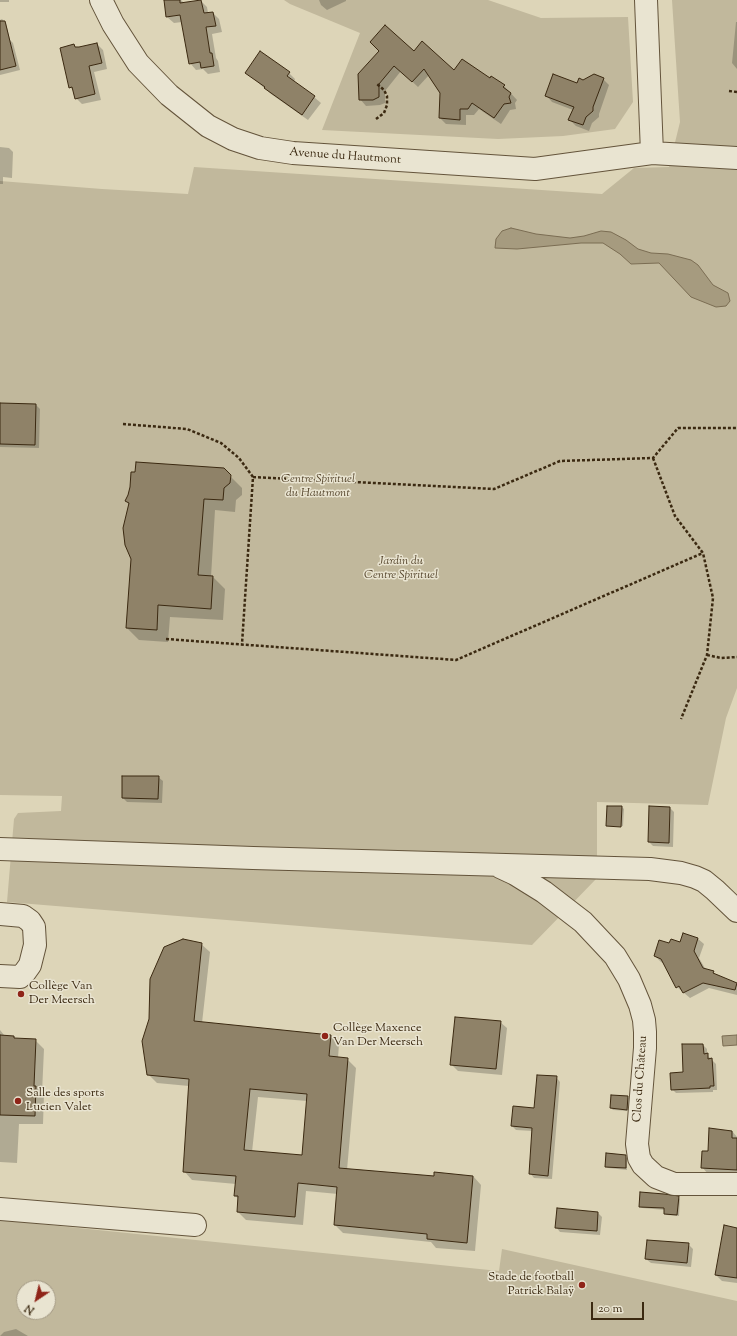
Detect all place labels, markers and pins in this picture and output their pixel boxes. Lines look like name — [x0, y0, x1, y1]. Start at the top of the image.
place label: Collège Van Der Meersch — [29, 980, 95, 1008]
marker: Collège Van Der Meersch — [16, 989, 26, 999]
place label: Collège Maxence Van Der Meersch — [333, 1022, 423, 1050]
marker: Collège Maxence Van Der Meersch — [320, 1031, 330, 1041]
place label: Salle des sports Lucien Valet — [26, 1087, 104, 1115]
marker: Salle des sports Lucien Valet — [13, 1096, 23, 1106]
place label: Stade de football Patrick Balaÿ — [488, 1271, 574, 1299]
marker: Stade de football Patrick Balaÿ — [577, 1280, 587, 1290]

